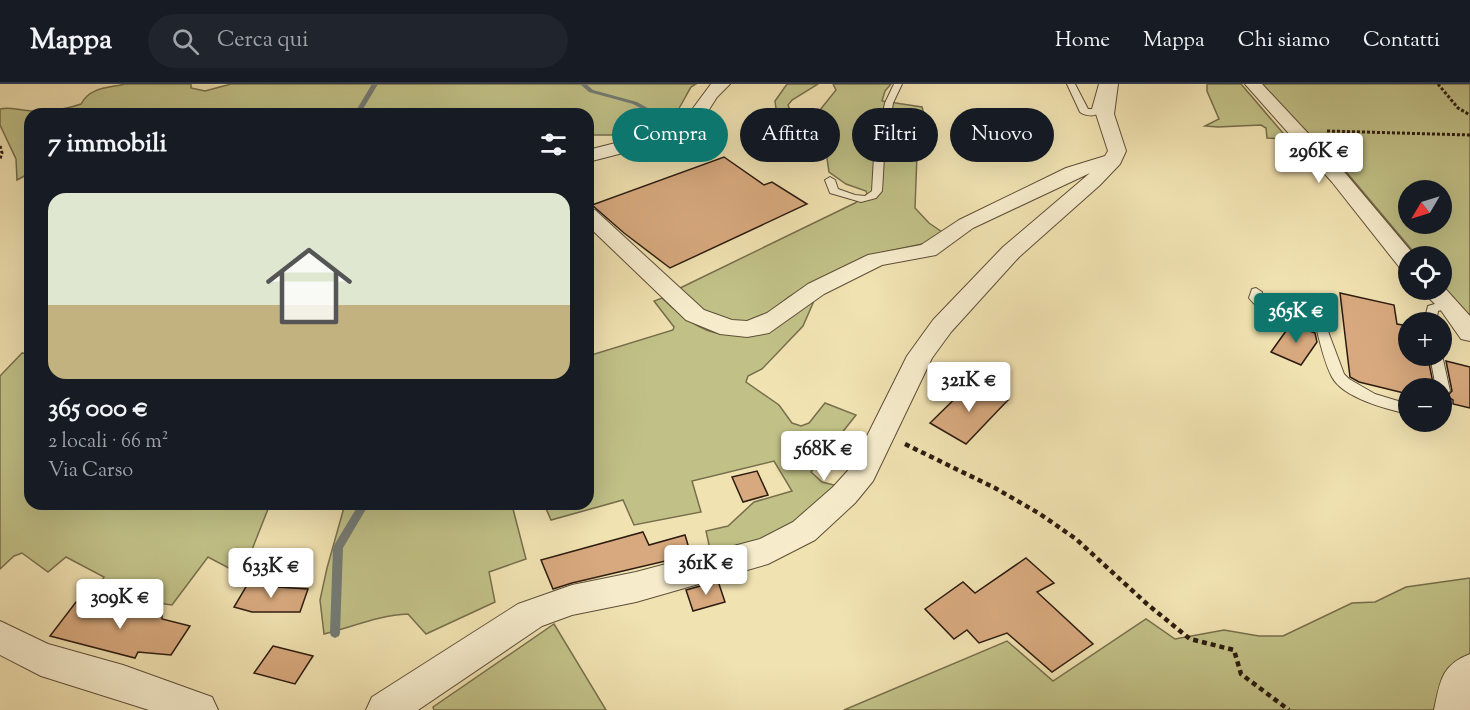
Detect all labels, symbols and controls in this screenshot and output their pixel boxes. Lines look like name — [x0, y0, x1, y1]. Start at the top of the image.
search box — [148, 14, 568, 68]
text: Mappa — [30, 21, 112, 61]
icon: search — [169, 25, 202, 58]
text: Cerca qui — [217, 25, 308, 57]
text: Home — [1055, 26, 1110, 56]
text: Mappa — [1143, 26, 1205, 56]
text: Chi siamo — [1238, 26, 1330, 56]
text: Contatti — [1363, 26, 1440, 56]
chip: Compra — [612, 108, 728, 162]
chip: Affitta — [740, 108, 840, 162]
chip: Filtri — [852, 108, 938, 162]
chip: Nuovo — [950, 108, 1054, 162]
text: 7 immobili — [48, 126, 167, 163]
icon: filters — [537, 128, 570, 161]
pin: 296K € — [1270, 133, 1368, 184]
text: 296K € — [1289, 138, 1349, 167]
north arrow — [1398, 180, 1452, 234]
map controls — [1398, 180, 1452, 432]
icon: home — [255, 232, 363, 340]
button: locate — [1398, 246, 1452, 300]
pin: 365K € — [1247, 293, 1345, 344]
text: 365K € — [1268, 298, 1324, 327]
button: + — [1398, 312, 1452, 366]
pin: 321K € — [920, 362, 1018, 413]
text: 321K € — [941, 367, 997, 396]
button: − — [1398, 378, 1452, 432]
text: 365 000 € — [48, 391, 148, 428]
text: 2 locali · 66 m² — [48, 428, 168, 457]
pin: 568K € — [775, 431, 873, 482]
text: 568K € — [795, 436, 853, 465]
text: Via Carso — [48, 457, 133, 486]
pin: 361K € — [657, 545, 755, 596]
pin: 633K € — [222, 548, 320, 599]
text: 361K € — [678, 550, 734, 579]
text: 633K € — [242, 553, 300, 582]
pin: 309K € — [71, 579, 169, 630]
text: 309K € — [90, 584, 150, 613]

